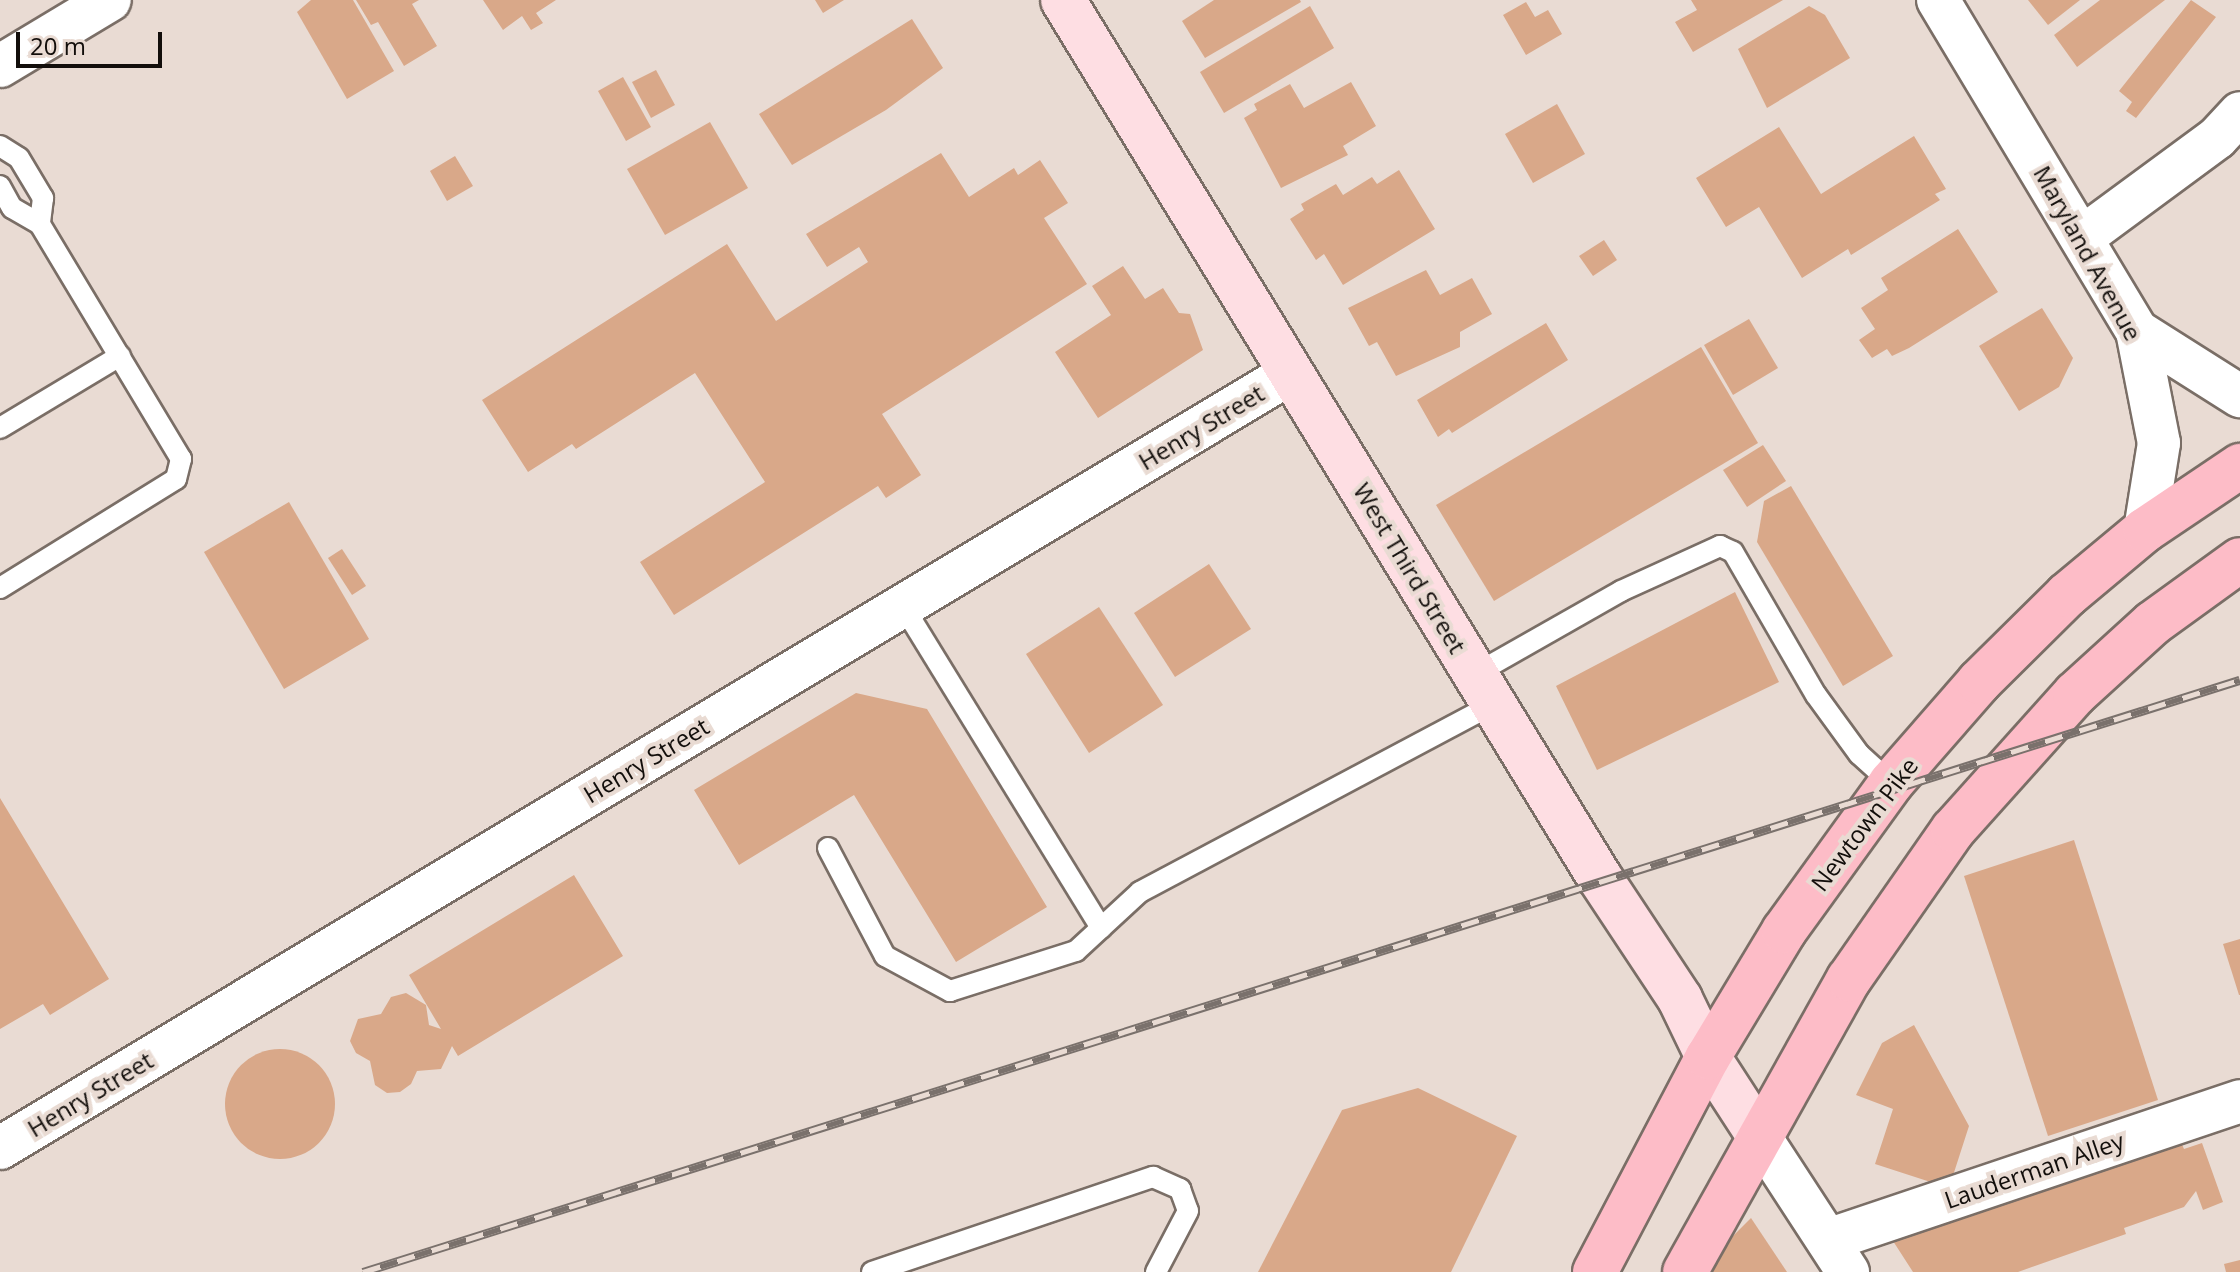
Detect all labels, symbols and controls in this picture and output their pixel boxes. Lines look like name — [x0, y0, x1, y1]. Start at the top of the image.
scale bar — [20, 16, 166, 66]
text: 20 m — [30, 29, 86, 62]
street label: Maryland Avenue — [2028, 161, 2148, 345]
street label: Henry Street — [1133, 378, 1269, 476]
street label: West Third Street — [1348, 478, 1472, 658]
street label: Henry Street — [578, 711, 714, 809]
street label: Newtown Pike — [1805, 752, 1923, 896]
street label: Henry Street — [22, 1045, 158, 1143]
street label: Lauderman Alley — [1941, 1126, 2127, 1214]

